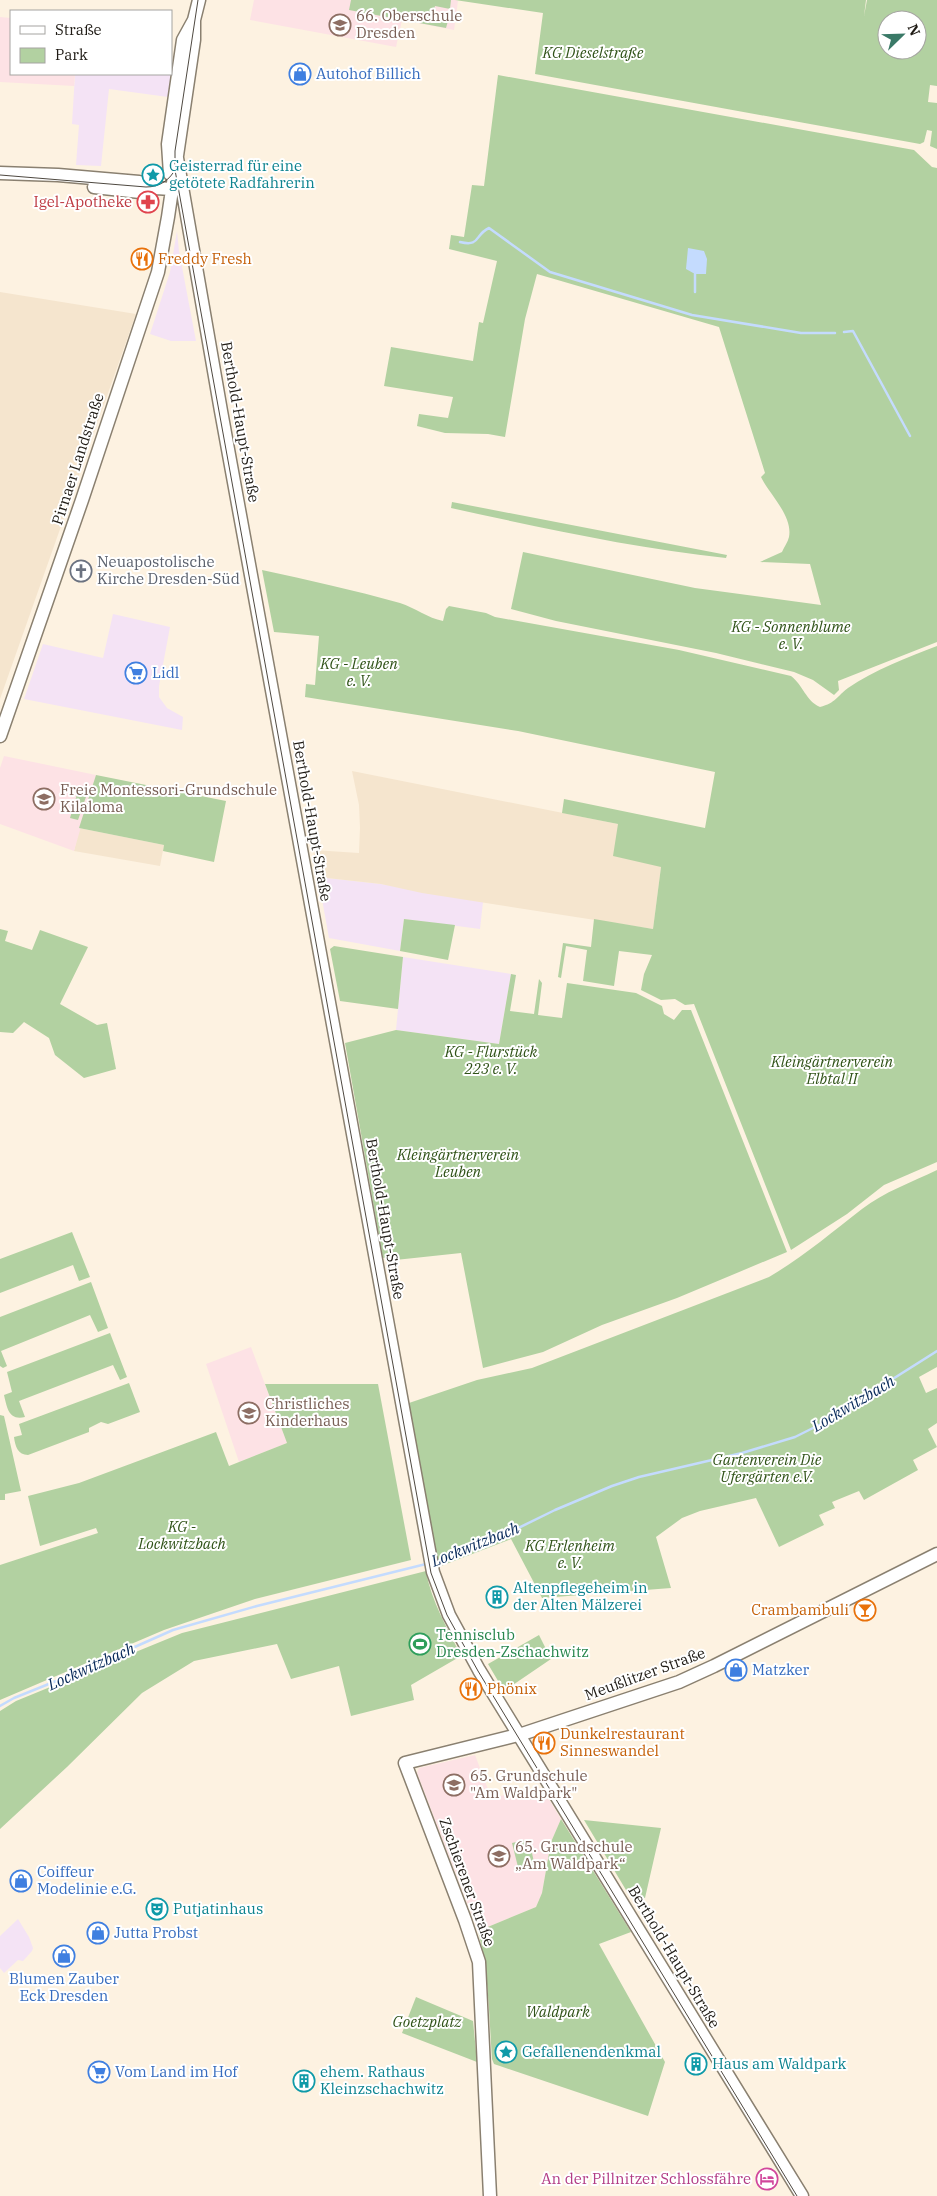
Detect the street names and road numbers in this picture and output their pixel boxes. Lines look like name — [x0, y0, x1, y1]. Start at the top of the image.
street label: Berthold-Haupt-Straße — [217, 340, 264, 504]
street label: Pirnaer Landstraße — [47, 391, 108, 527]
street label: Berthold-Haupt-Straße — [289, 739, 336, 903]
street label: Berthold-Haupt-Straße — [362, 1137, 409, 1301]
street label: Meußlitzer Straße — [582, 1643, 708, 1704]
street label: Zschierener Straße — [435, 1815, 500, 1949]
street label: Berthold-Haupt-Straße — [624, 1882, 725, 2032]

